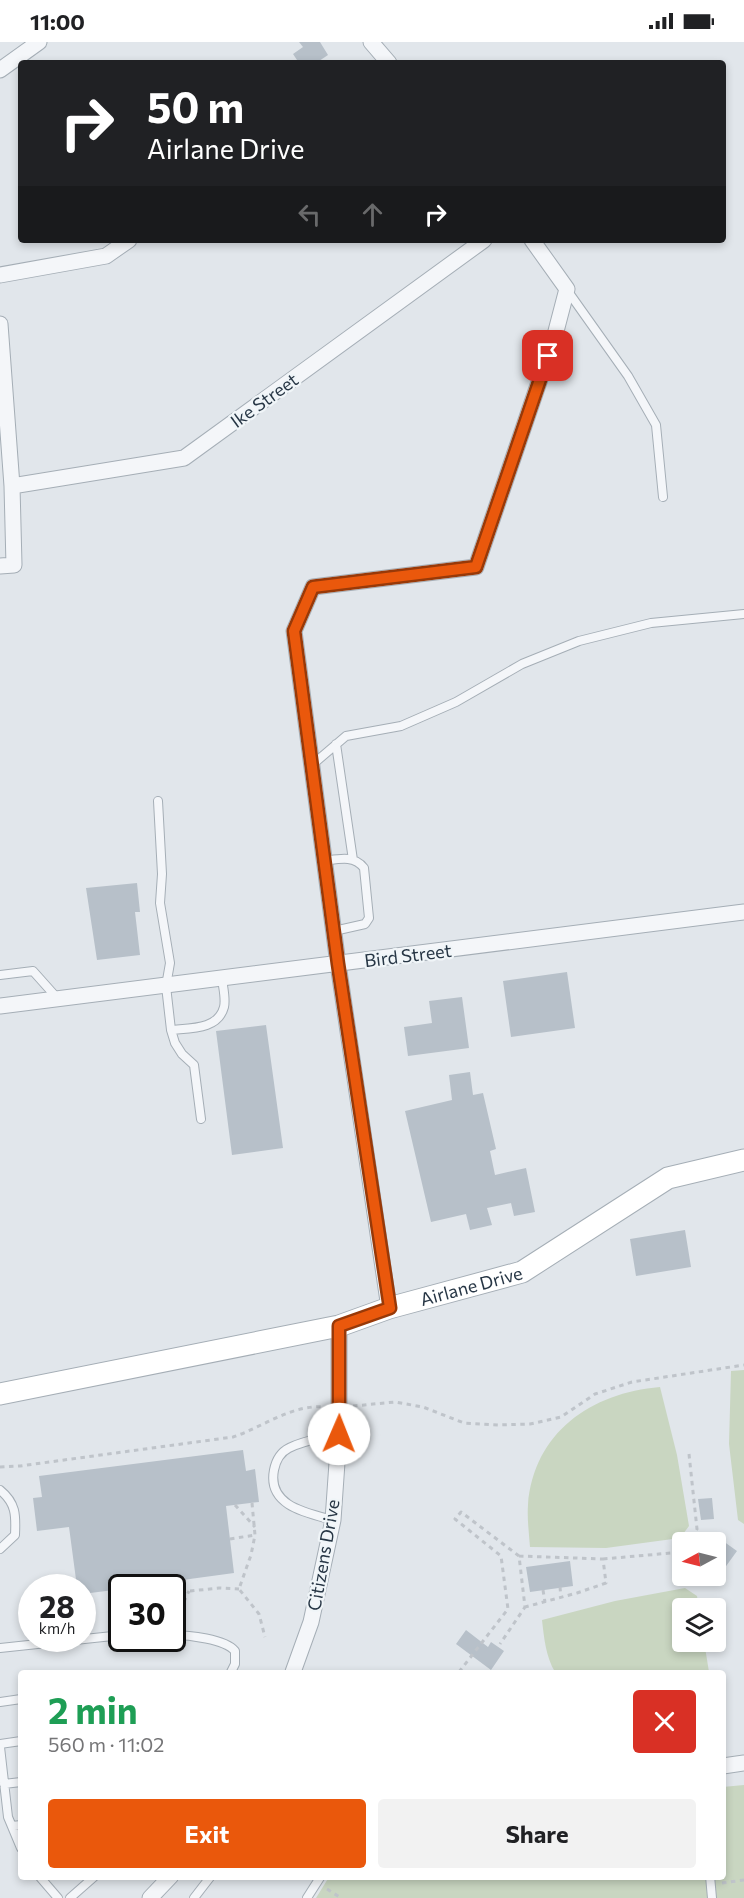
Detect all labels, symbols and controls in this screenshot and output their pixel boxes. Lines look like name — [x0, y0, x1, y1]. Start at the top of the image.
text: 11:00 — [30, 8, 85, 35]
text: 50 m — [147, 80, 244, 132]
icon: right — [48, 84, 126, 162]
text: Airlane Drive — [147, 132, 304, 165]
icon: left — [293, 198, 326, 231]
icon: ahead — [356, 198, 389, 231]
icon: right — [419, 198, 452, 231]
pin — [522, 330, 573, 381]
icon: arrive — [531, 339, 564, 372]
street label: Ike Street — [226, 368, 302, 432]
street label: Bird Street — [363, 939, 453, 971]
street label: Airlane Drive — [418, 1261, 525, 1310]
position arrow — [307, 1402, 371, 1466]
street label: Citizens Drive — [302, 1498, 344, 1612]
north arrow — [672, 1532, 726, 1586]
map controls — [672, 1532, 726, 1652]
speed limit sign: 30 — [108, 1574, 186, 1652]
text: 28 — [39, 1587, 75, 1624]
button: layers — [672, 1598, 726, 1652]
text: km/h — [39, 1619, 75, 1637]
text: 2 min — [48, 1687, 138, 1731]
button: close — [633, 1690, 696, 1753]
text: 560 m · 11:02 — [48, 1732, 164, 1756]
button: Exit — [48, 1799, 366, 1868]
button: Share — [378, 1799, 696, 1868]

